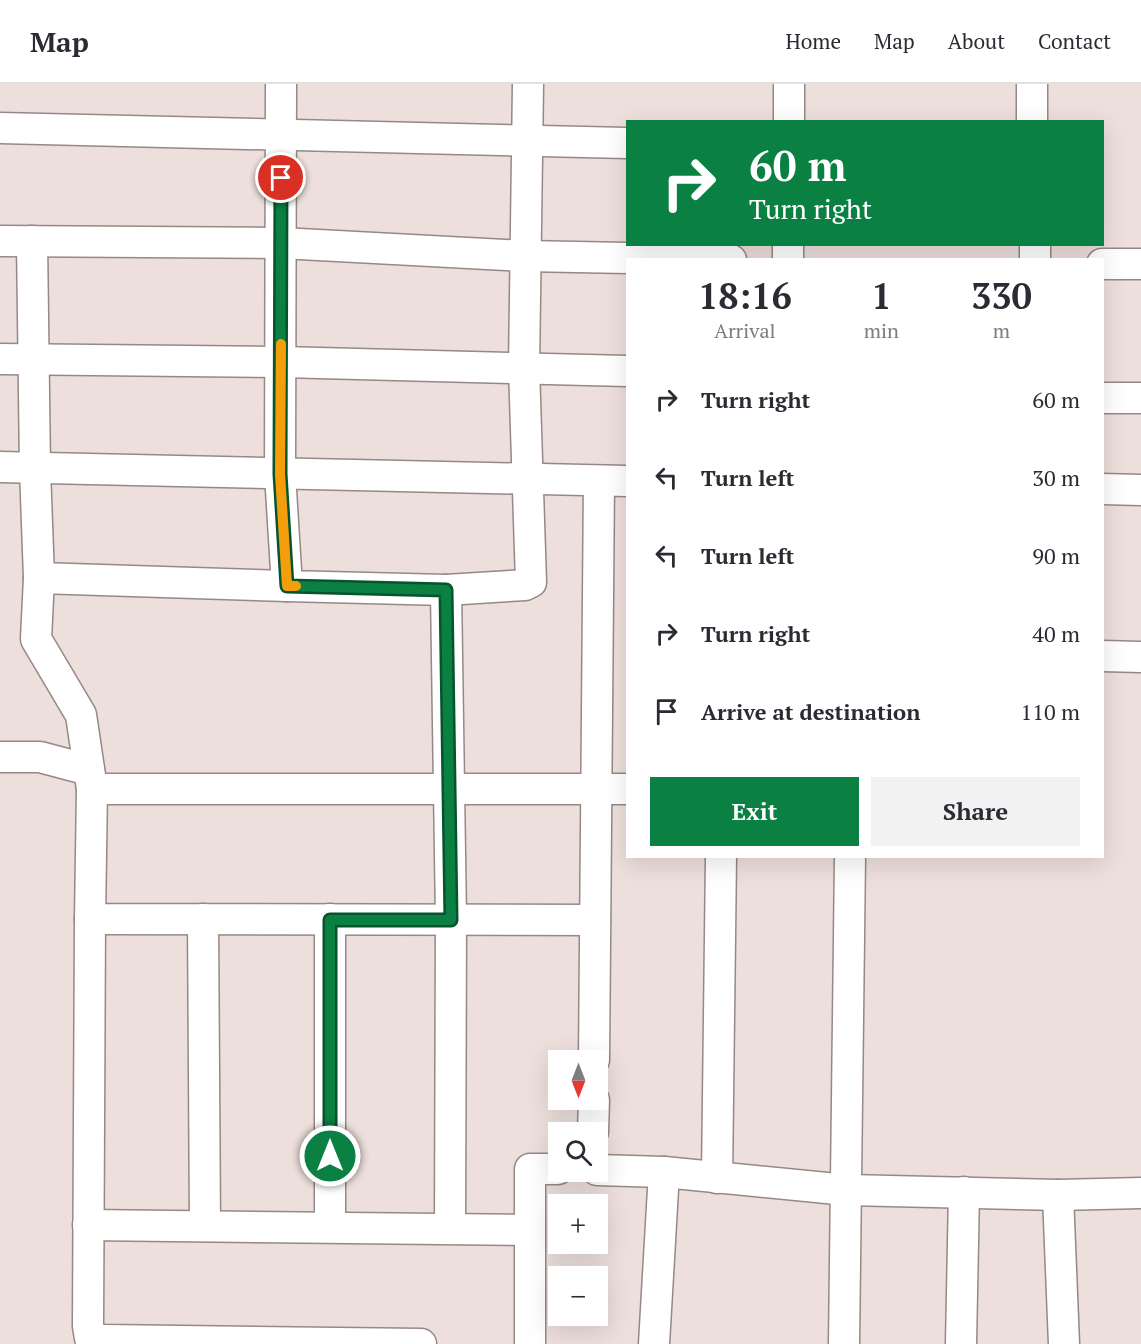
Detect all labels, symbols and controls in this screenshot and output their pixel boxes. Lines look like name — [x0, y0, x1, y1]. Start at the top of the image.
text: Map — [30, 23, 89, 60]
text: Home — [785, 27, 841, 55]
text: Map — [874, 27, 915, 55]
text: About — [948, 27, 1005, 55]
text: Contact — [1038, 27, 1111, 55]
text: 60 m — [749, 137, 847, 193]
icon: right — [650, 144, 728, 222]
pin — [255, 152, 306, 203]
icon: arrive — [264, 161, 297, 194]
text: Turn right — [749, 191, 872, 227]
text: 18:16 — [698, 272, 792, 319]
text: 1 — [871, 272, 892, 319]
text: 330 — [971, 272, 1032, 319]
text: Arrival — [714, 317, 776, 344]
text: min — [864, 317, 899, 344]
text: m — [993, 317, 1010, 344]
icon: right — [650, 383, 683, 416]
text: Turn right — [701, 385, 810, 414]
text: 60 m — [1032, 385, 1080, 414]
icon: left — [650, 461, 683, 494]
text: Turn left — [701, 463, 794, 492]
text: 30 m — [1032, 463, 1080, 492]
icon: left — [650, 539, 683, 572]
text: Turn left — [701, 541, 794, 570]
text: 90 m — [1032, 541, 1080, 570]
icon: right — [650, 617, 683, 650]
text: Turn right — [701, 619, 810, 648]
text: 40 m — [1032, 619, 1080, 648]
icon: arrive — [650, 695, 683, 728]
text: Arrive at destination — [701, 697, 920, 726]
text: 110 m — [1020, 697, 1080, 726]
button: Exit — [650, 777, 859, 846]
button: Share — [871, 777, 1080, 846]
north arrow — [548, 1050, 608, 1110]
map controls — [548, 1050, 608, 1326]
button: search — [548, 1122, 608, 1182]
position arrow — [298, 1124, 362, 1188]
button: + — [548, 1194, 608, 1254]
button: − — [548, 1266, 608, 1326]

